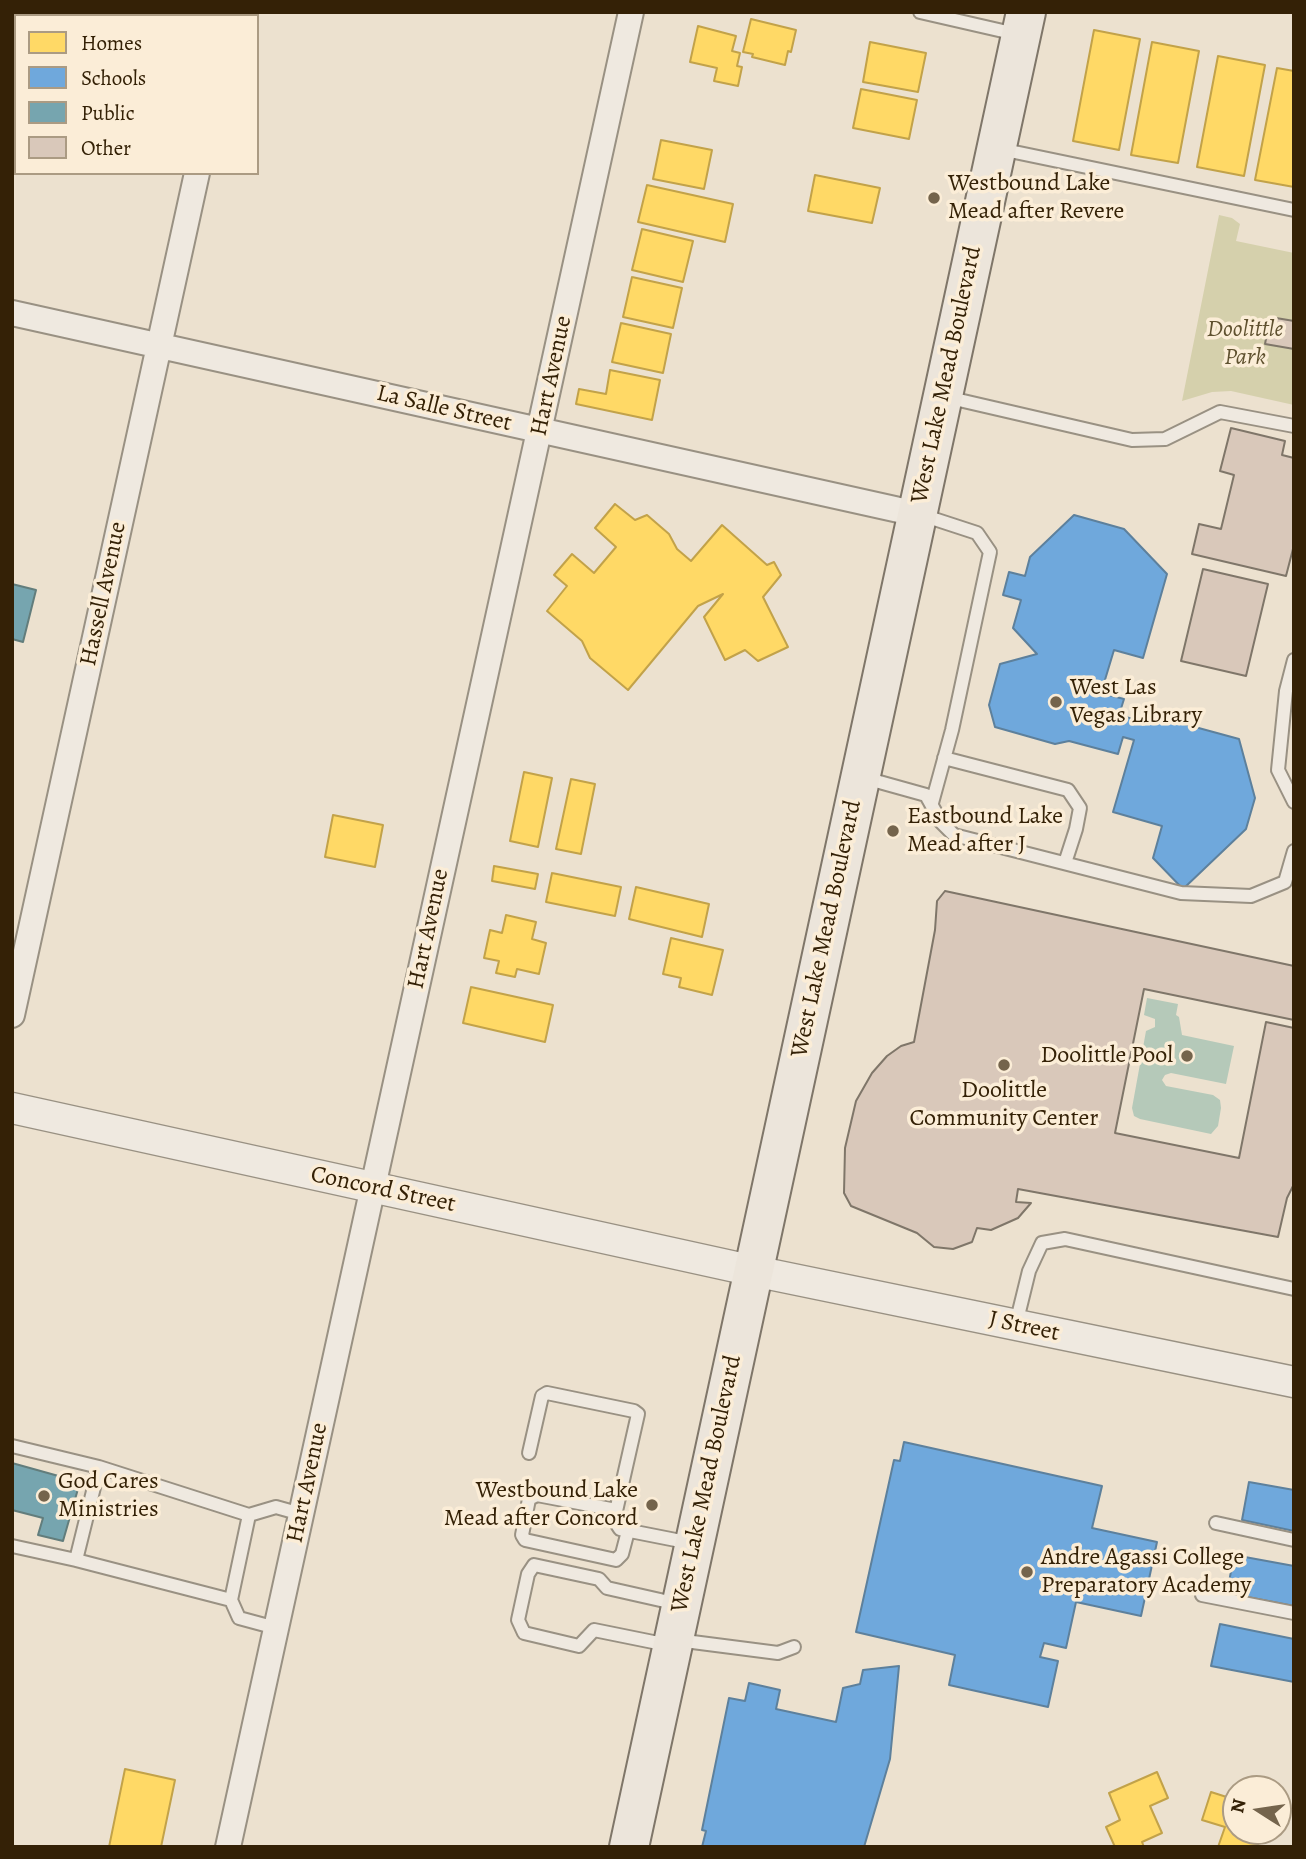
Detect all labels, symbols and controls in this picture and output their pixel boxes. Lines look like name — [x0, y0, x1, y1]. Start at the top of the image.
legend — [14, 14, 259, 175]
text: Homes — [81, 29, 142, 57]
text: Schools — [81, 64, 146, 92]
text: Public — [81, 99, 135, 127]
text: Other — [81, 134, 131, 162]
place label: Westbound Lake Mead after Revere — [948, 170, 1124, 226]
marker: Westbound Lake Mead after Revere — [926, 190, 942, 206]
street label: West Lake Mead Boulevard — [906, 244, 988, 506]
street label: Hart Avenue — [525, 313, 579, 439]
park label: Doolittle Park — [1207, 316, 1283, 372]
street label: La Salle Street — [374, 379, 514, 439]
street label: Hassell Avenue — [75, 519, 133, 669]
place label: West Las Vegas Library — [1070, 674, 1202, 730]
marker: West Las Vegas Library — [1048, 694, 1064, 710]
street label: West Lake Mead Boulevard — [786, 798, 868, 1060]
place label: Eastbound Lake Mead after J — [907, 803, 1063, 859]
marker: Eastbound Lake Mead after J — [885, 823, 901, 839]
street label: Hart Avenue — [402, 866, 456, 992]
place label: Doolittle Pool — [1040, 1042, 1173, 1070]
marker: Doolittle Pool — [1179, 1048, 1195, 1064]
marker: Doolittle Community Center — [996, 1057, 1012, 1073]
place label: Doolittle Community Center — [909, 1077, 1099, 1133]
street label: Concord Street — [308, 1161, 458, 1219]
street label: J Street — [986, 1305, 1062, 1349]
street label: West Lake Mead Boulevard — [666, 1353, 748, 1615]
street label: Hart Avenue — [281, 1420, 335, 1546]
place label: God Cares Ministries — [58, 1468, 159, 1524]
place label: Westbound Lake Mead after Concord — [444, 1477, 638, 1533]
marker: God Cares Ministries — [36, 1488, 52, 1504]
marker: Westbound Lake Mead after Concord — [644, 1497, 660, 1513]
place label: Andre Agassi College Preparatory Academy — [1041, 1544, 1251, 1600]
marker: Andre Agassi College Preparatory Academy — [1019, 1564, 1035, 1580]
north arrow — [1222, 1775, 1292, 1845]
text: N — [1224, 1797, 1253, 1816]

